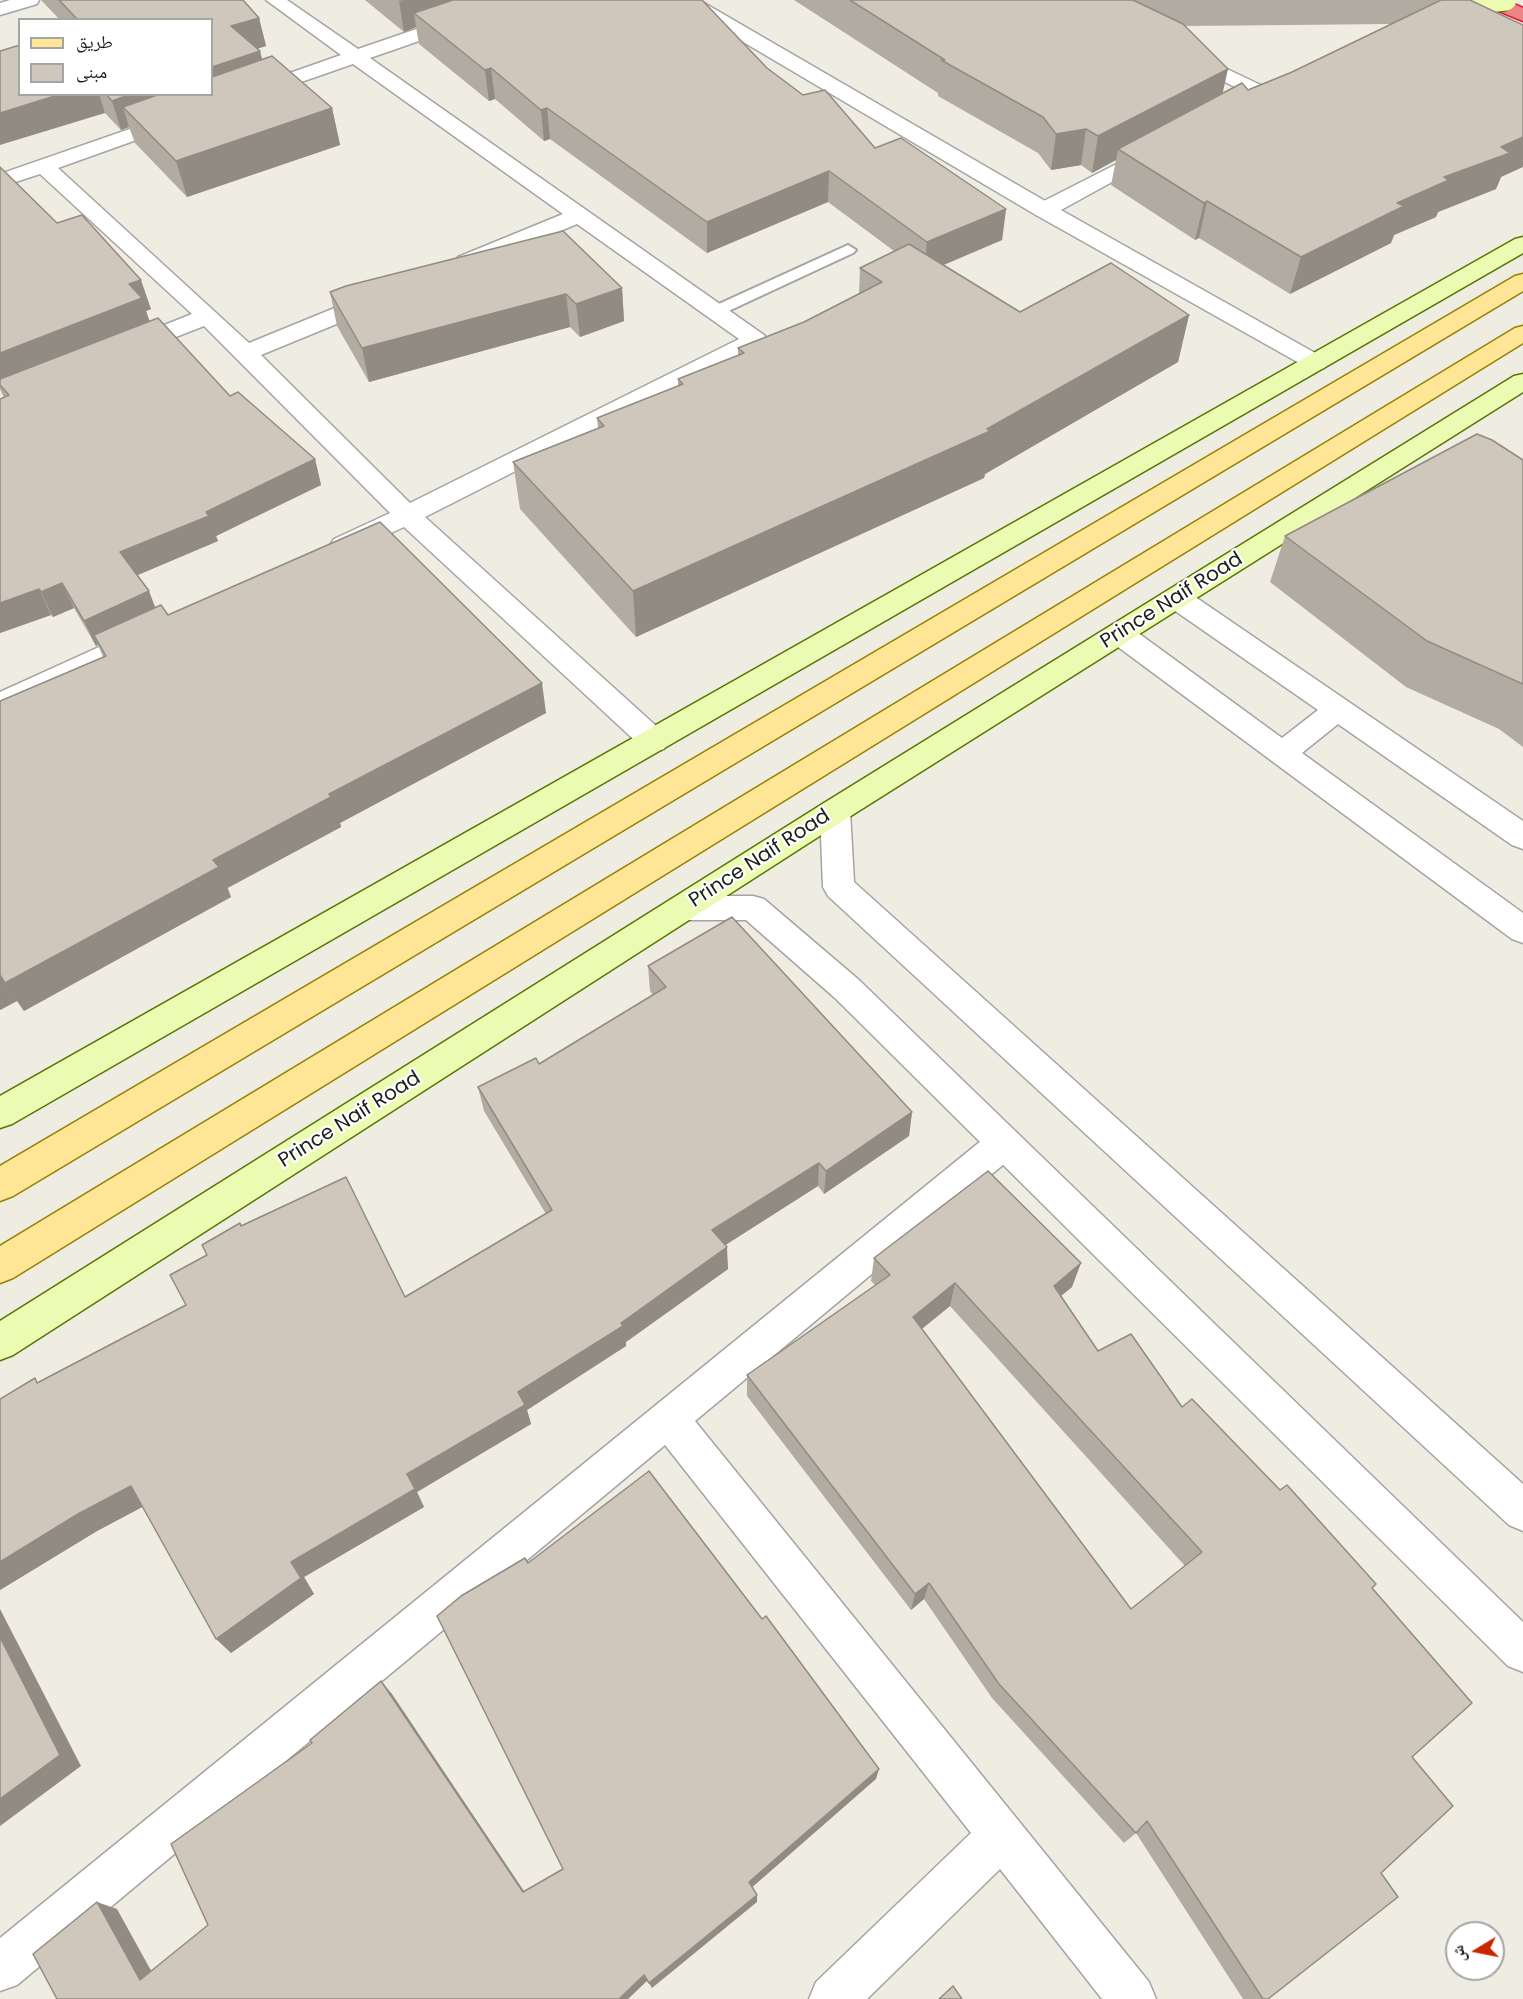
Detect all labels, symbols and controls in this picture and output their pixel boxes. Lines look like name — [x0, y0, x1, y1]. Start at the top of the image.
legend — [18, 18, 213, 96]
text: طريق — [76, 29, 113, 54]
text: مبنى — [76, 59, 107, 84]
street label: Prince Naif Road — [1096, 548, 1248, 654]
street label: Prince Naif Road — [685, 805, 835, 913]
street label: Prince Naif Road — [274, 1067, 426, 1173]
north arrow — [1445, 1921, 1505, 1981]
text: ش — [1446, 1944, 1472, 1964]

